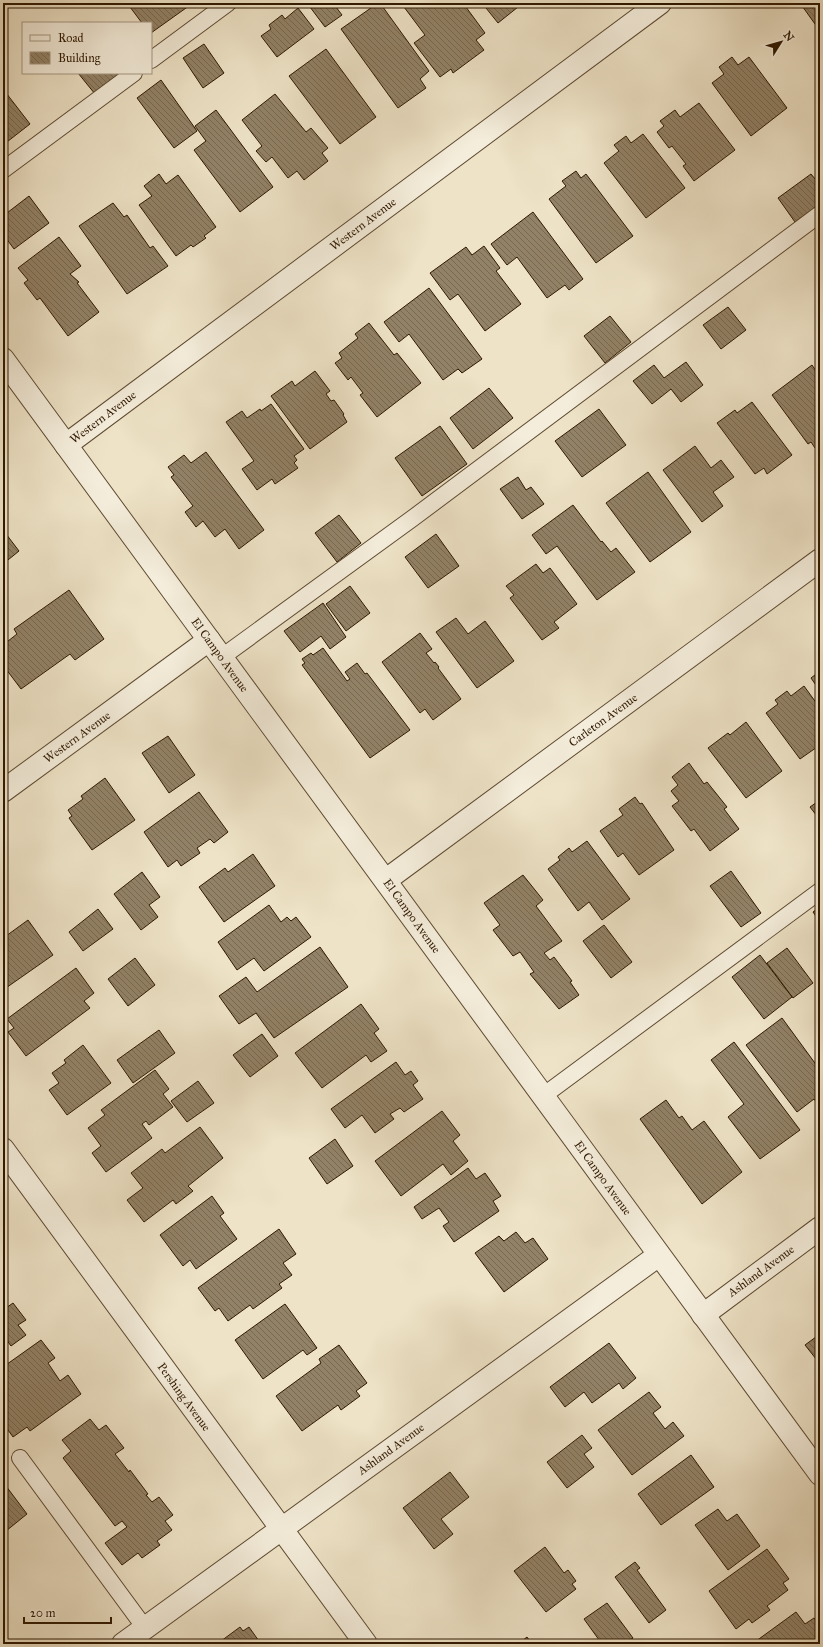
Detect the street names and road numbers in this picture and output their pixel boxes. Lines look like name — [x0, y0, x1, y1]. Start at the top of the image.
street label: Western Avenue — [327, 195, 399, 253]
street label: Western Avenue — [67, 388, 139, 446]
street label: El Campo Avenue — [188, 615, 252, 695]
street label: Carleton Avenue — [566, 690, 640, 750]
street label: Western Avenue — [41, 708, 113, 766]
street label: El Campo Avenue — [380, 876, 444, 956]
street label: El Campo Avenue — [571, 1138, 635, 1218]
street label: Ashland Avenue — [724, 1242, 797, 1300]
street label: Pershing Avenue — [154, 1360, 214, 1435]
street label: Ashland Avenue — [354, 1420, 427, 1478]

